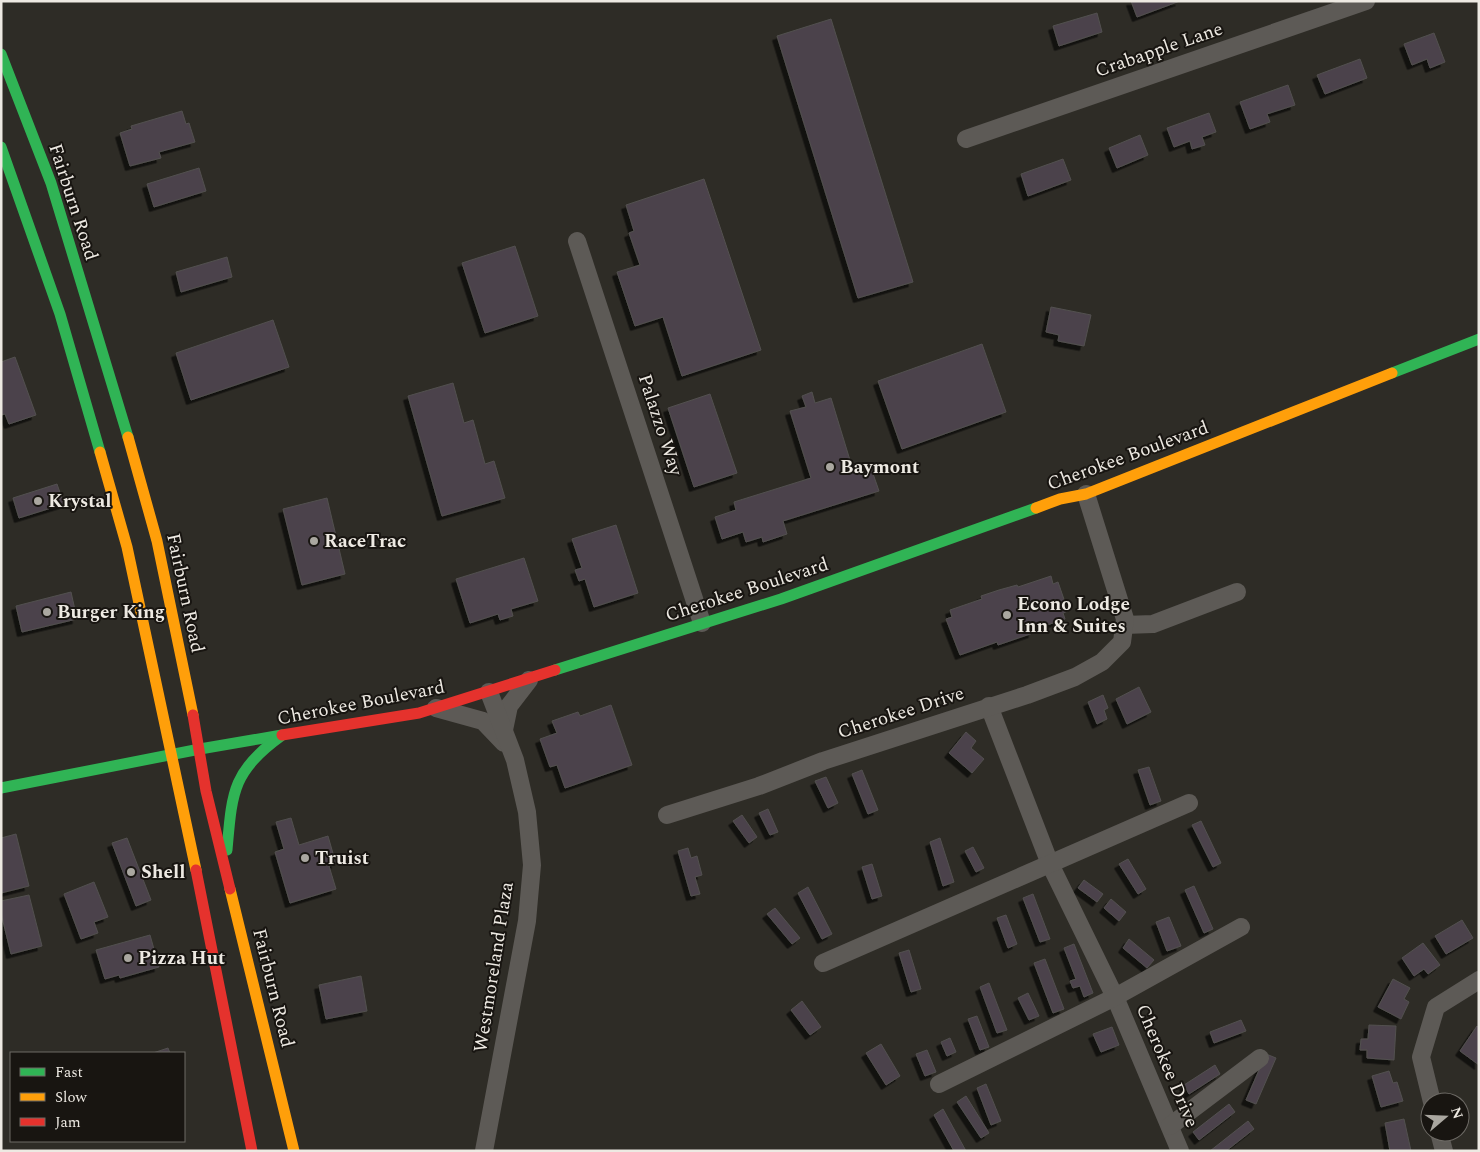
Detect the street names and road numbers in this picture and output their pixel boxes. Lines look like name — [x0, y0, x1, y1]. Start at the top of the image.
street label: Crabapple Lane — [1091, 15, 1227, 85]
street label: Fairburn Road — [40, 140, 106, 264]
street label: Palazzo Way — [630, 370, 690, 480]
street label: Cherokee Boulevard — [1043, 413, 1213, 499]
street label: Fairburn Road — [158, 531, 212, 655]
street label: Cherokee Boulevard — [662, 550, 832, 630]
street label: Cherokee Boulevard — [275, 673, 447, 733]
street label: Cherokee Drive — [834, 679, 968, 747]
street label: Westmoreland Plaza — [466, 879, 522, 1054]
street label: Fairburn Road — [244, 926, 302, 1050]
street label: Cherokee Drive — [1128, 1000, 1206, 1132]

